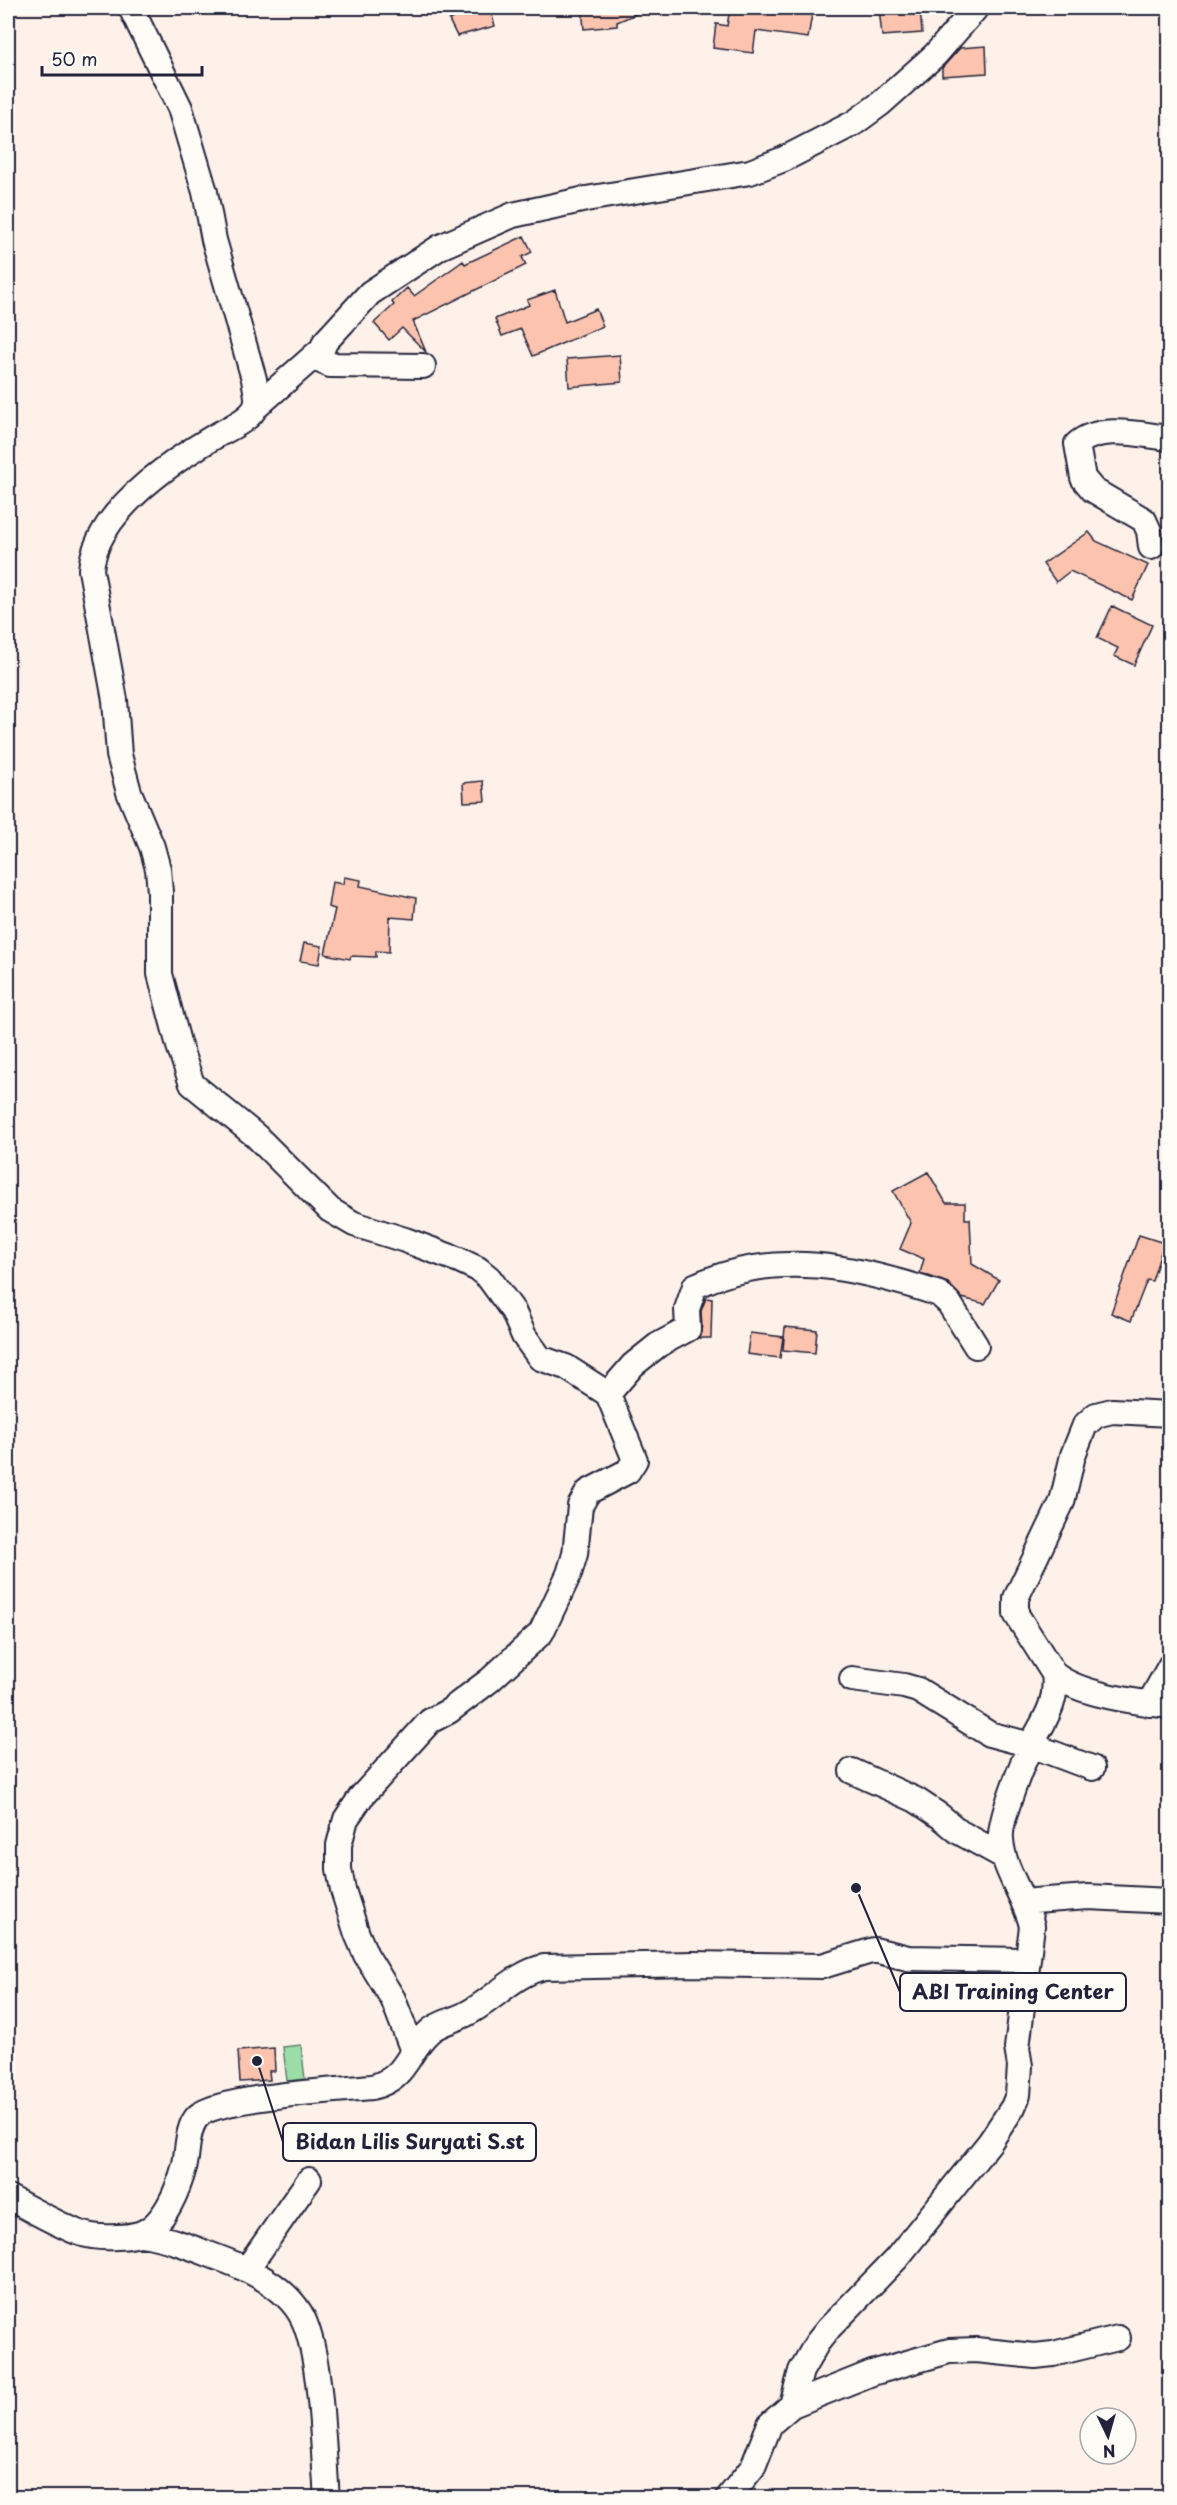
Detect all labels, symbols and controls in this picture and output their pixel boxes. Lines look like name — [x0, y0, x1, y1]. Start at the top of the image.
scale bar — [42, 39, 202, 77]
text: 50 m — [51, 45, 98, 72]
callout: ABI Training Center — [900, 1973, 1126, 2011]
text: ABI Training Center — [912, 1976, 1114, 2006]
callout: Bidan Lilis Suryati S.st — [283, 2123, 536, 2161]
text: Bidan Lilis Suryati S.st — [295, 2126, 525, 2156]
north arrow — [1078, 2406, 1138, 2466]
text: N — [1102, 2439, 1117, 2464]

